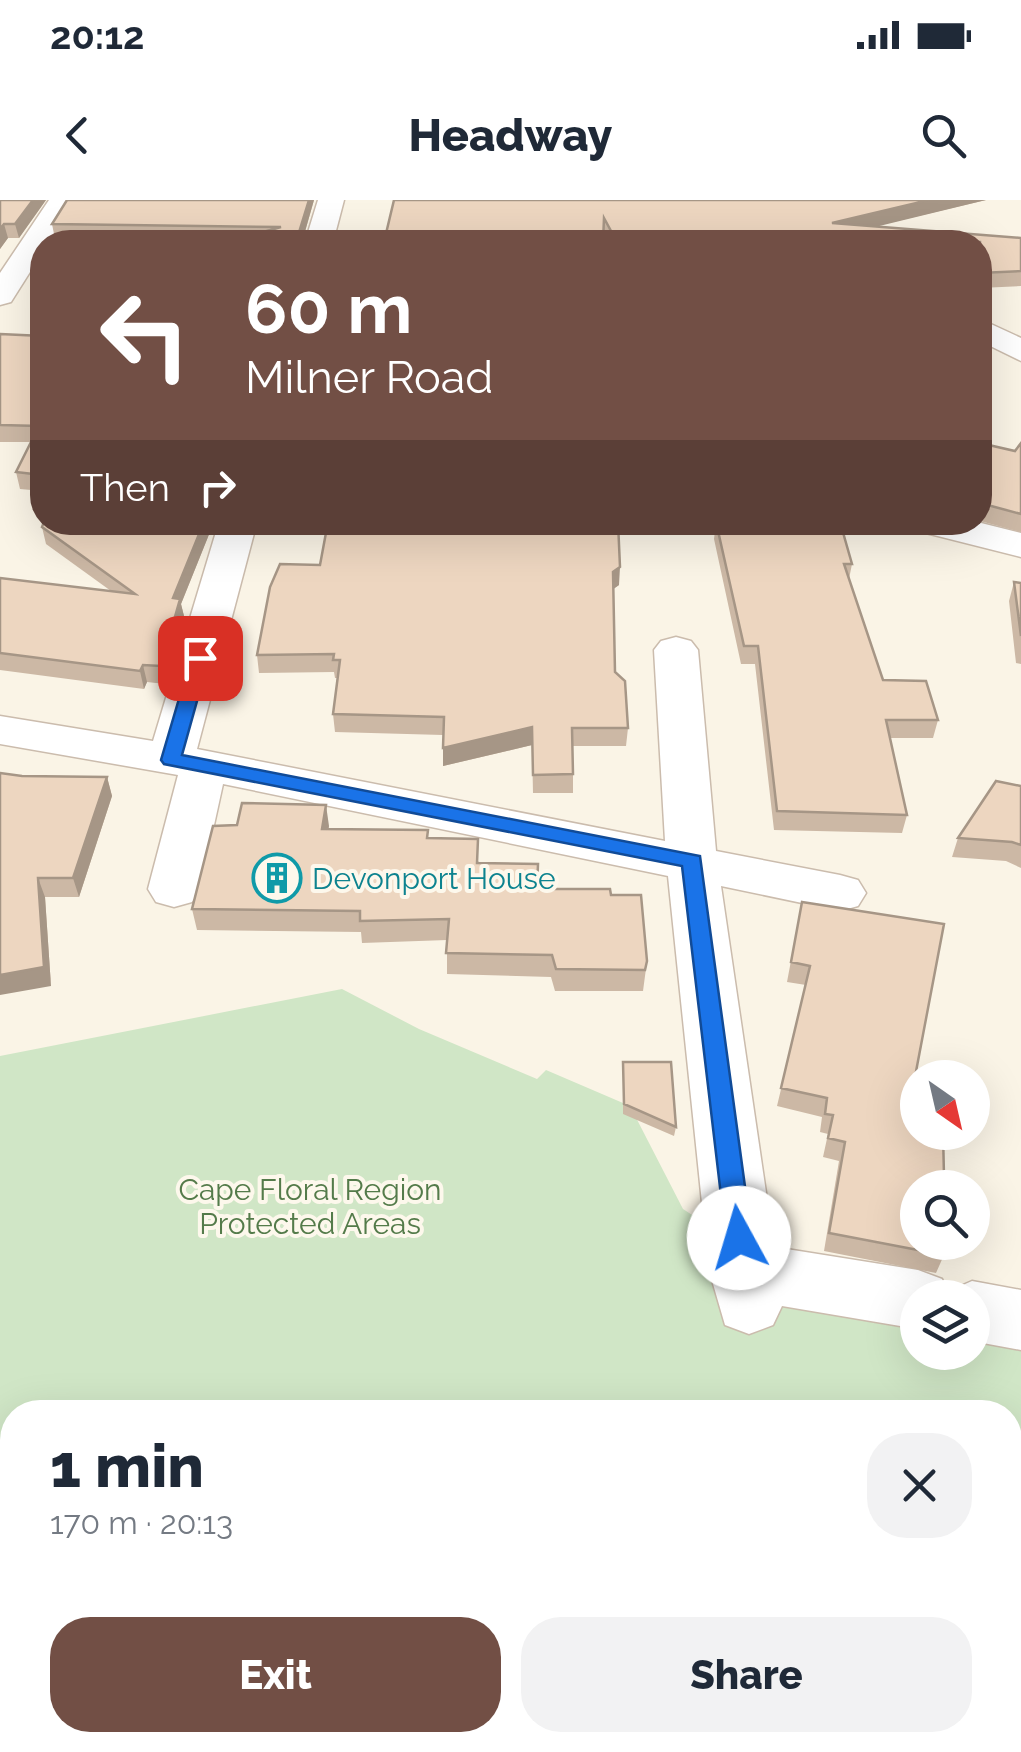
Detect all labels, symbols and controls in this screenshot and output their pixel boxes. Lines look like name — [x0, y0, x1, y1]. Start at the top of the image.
text: 20:12 — [50, 13, 144, 58]
icon: back — [50, 108, 105, 163]
icon: search — [916, 108, 971, 163]
text: Headway — [409, 109, 612, 162]
text: 60 m — [245, 267, 412, 349]
icon: left — [80, 270, 210, 400]
text: Milner Road — [245, 351, 493, 404]
icon: right — [190, 460, 245, 515]
text: Then — [80, 465, 170, 510]
pin — [158, 616, 243, 701]
icon: arrive — [173, 631, 228, 686]
building icon: Devonport House — [251, 852, 303, 904]
place label: Devonport House — [312, 861, 556, 896]
north arrow — [900, 1060, 990, 1150]
map controls — [900, 1060, 990, 1370]
button: search — [900, 1170, 990, 1260]
park label: Cape Floral Region Protected Areas — [178, 1172, 442, 1241]
position arrow — [687, 1186, 791, 1290]
button: layers — [900, 1280, 990, 1370]
text: 1 min — [50, 1431, 204, 1501]
button: close — [867, 1433, 972, 1538]
text: 170 m · 20:13 — [50, 1504, 233, 1541]
button: Exit — [50, 1617, 501, 1732]
button: Share — [521, 1617, 972, 1732]

